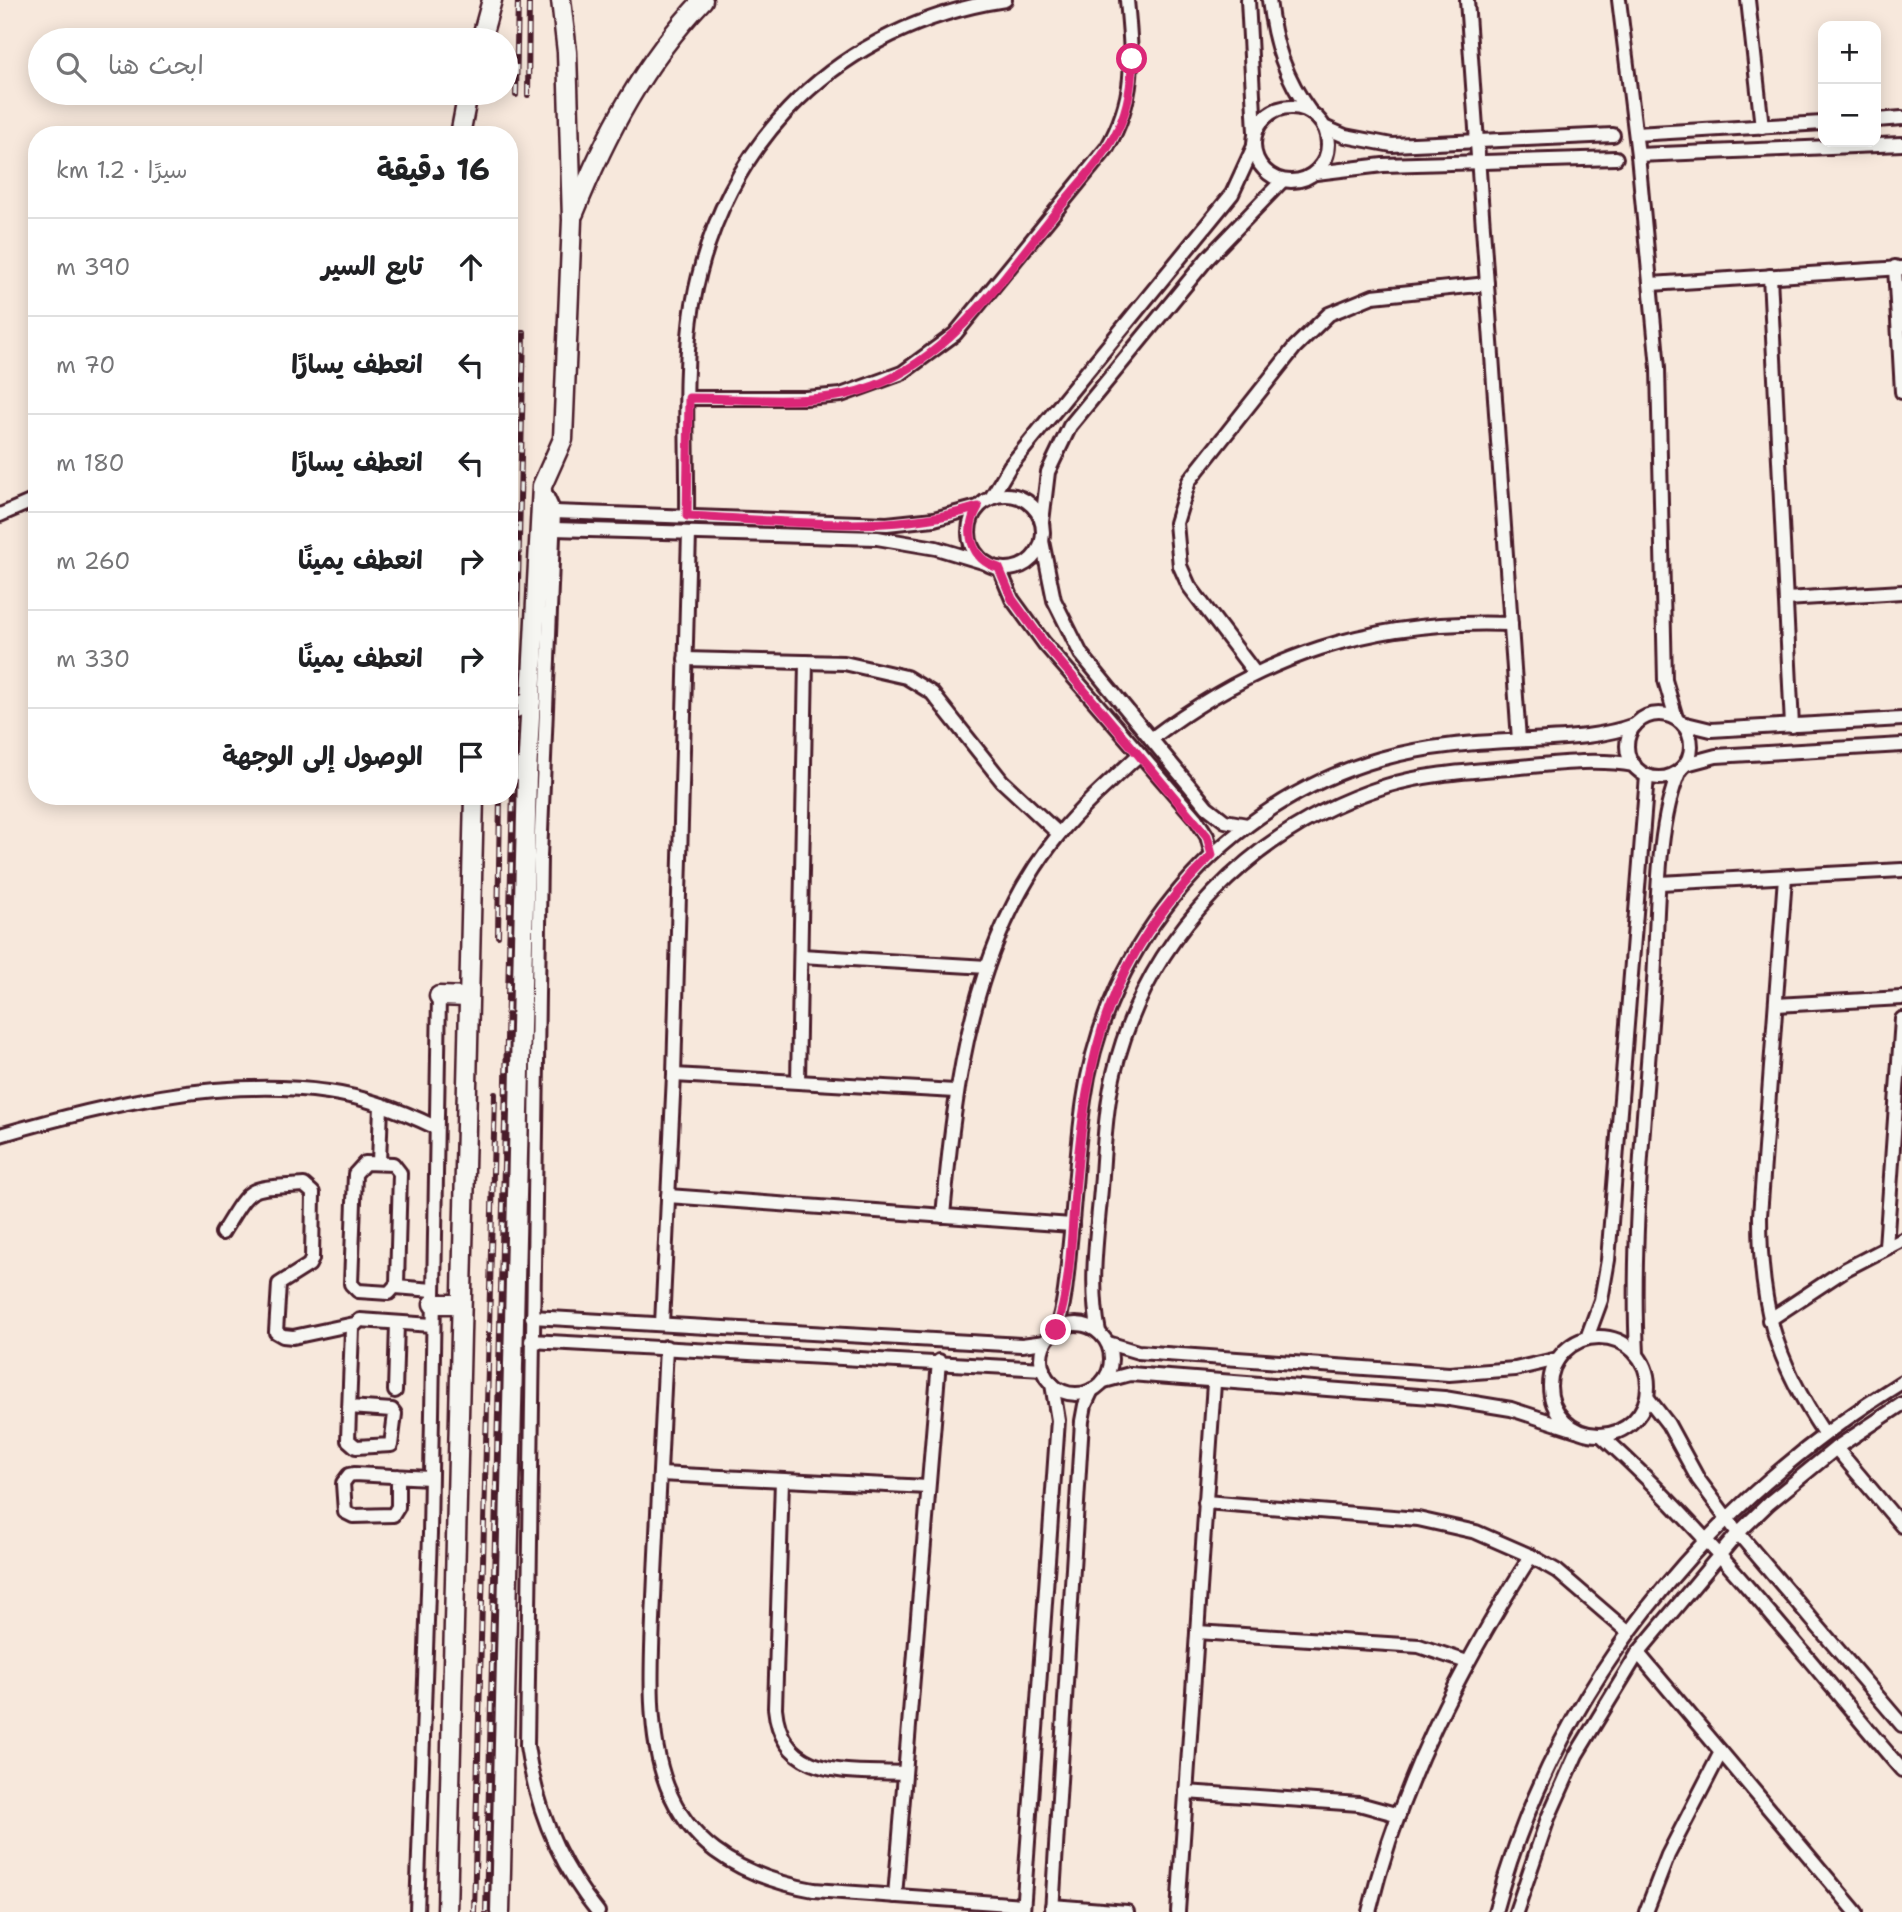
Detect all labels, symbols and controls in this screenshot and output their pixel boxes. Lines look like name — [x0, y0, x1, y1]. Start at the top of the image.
map controls — [1818, 21, 1881, 147]
button: + — [1818, 21, 1881, 84]
search box — [28, 28, 518, 105]
route start — [1116, 43, 1147, 74]
text: ابحث هنا — [108, 47, 204, 82]
icon: search — [52, 48, 90, 86]
button: − — [1818, 84, 1881, 147]
text: 16 دقيقة — [377, 149, 490, 190]
text: سيرًا · 1.2 km — [56, 155, 188, 185]
text: تابع السير — [321, 248, 423, 283]
icon: ahead — [452, 248, 490, 286]
text: 390 m — [56, 252, 130, 282]
text: انعطف يسارًا — [291, 346, 423, 381]
icon: left — [452, 346, 490, 384]
text: 70 m — [56, 350, 115, 380]
text: انعطف يسارًا — [291, 444, 423, 479]
icon: left — [452, 444, 490, 482]
text: 180 m — [56, 448, 125, 478]
text: انعطف يمينًا — [298, 542, 423, 577]
icon: right — [452, 542, 490, 580]
text: 260 m — [56, 546, 130, 576]
text: انعطف يمينًا — [298, 640, 423, 675]
icon: right — [452, 640, 490, 678]
text: 330 m — [56, 644, 130, 674]
text: الوصول إلى الوجهة — [222, 738, 423, 773]
icon: arrive — [452, 738, 490, 776]
route end — [1040, 1314, 1071, 1345]

